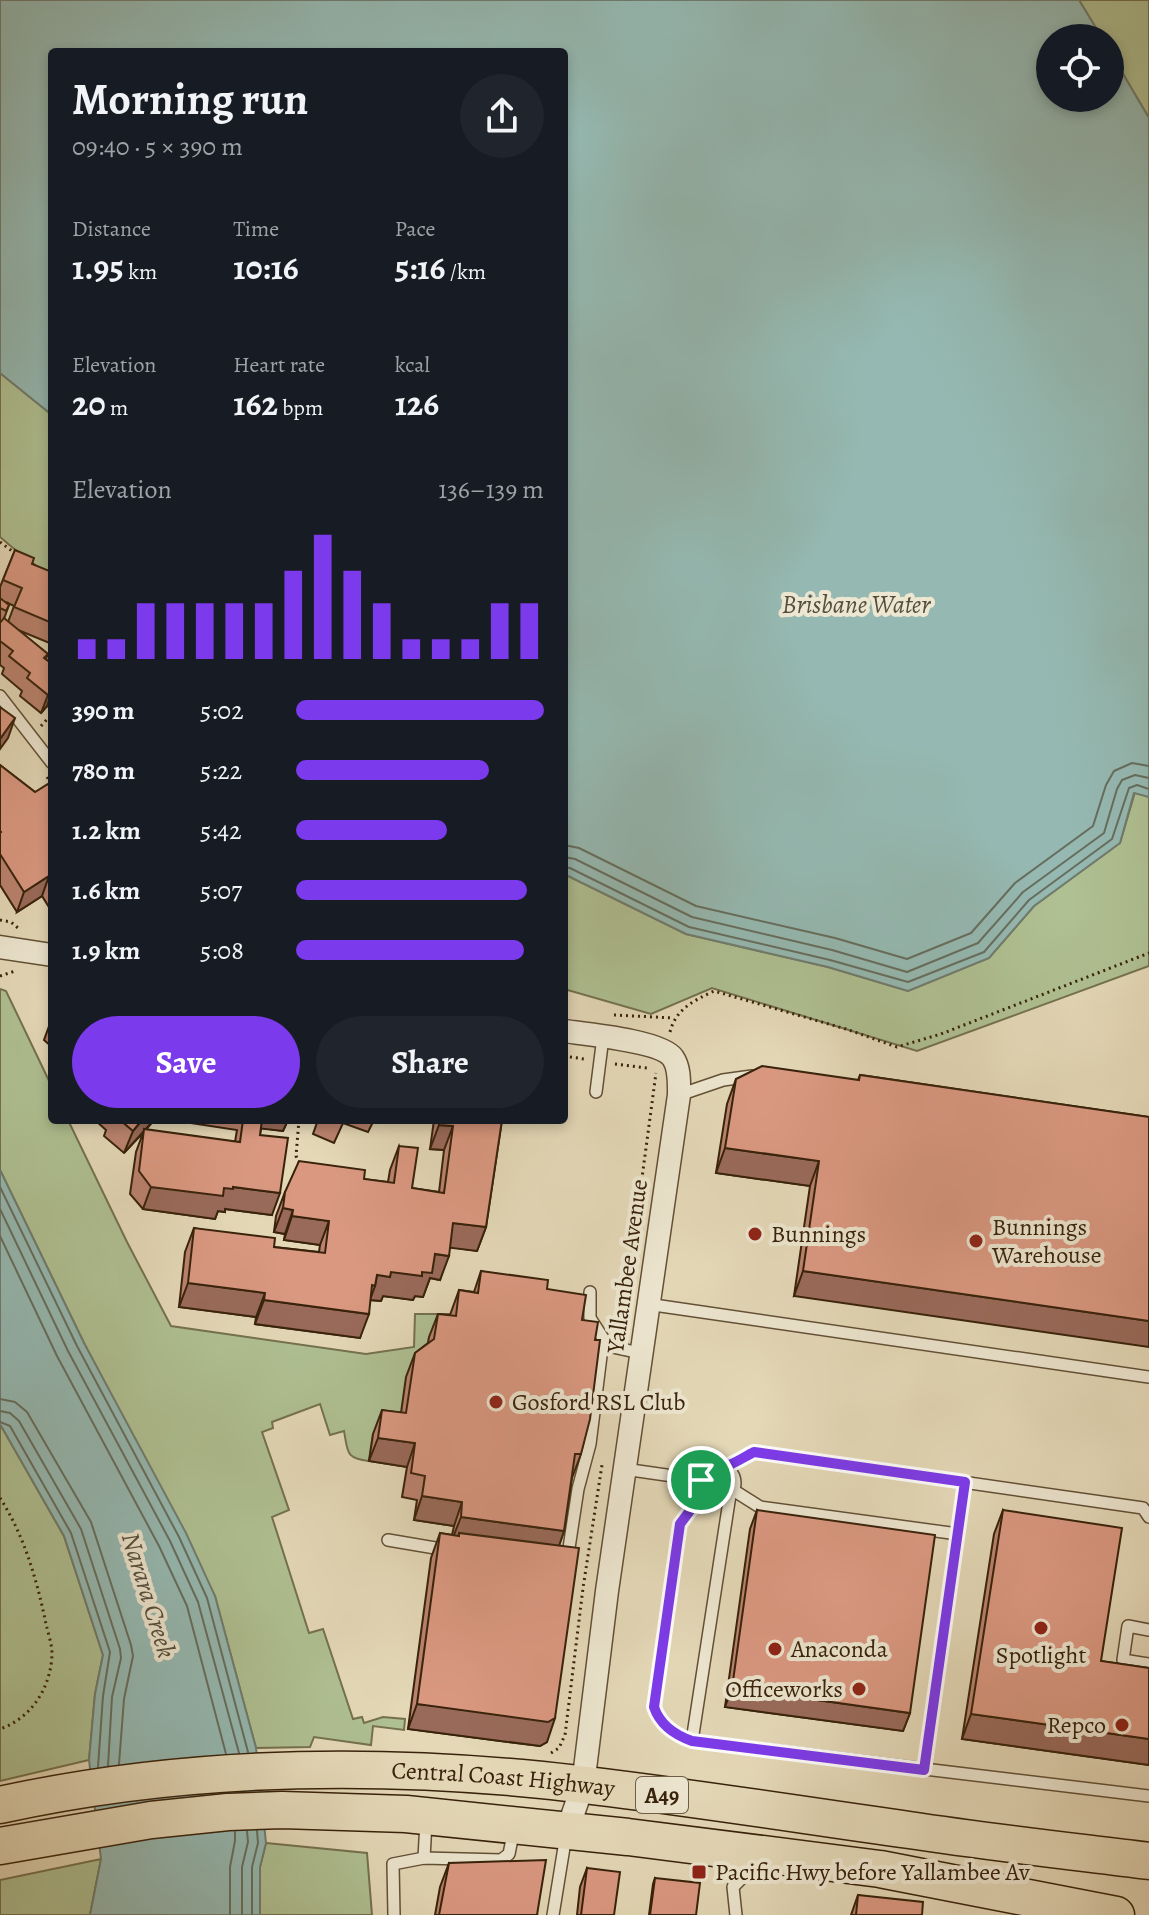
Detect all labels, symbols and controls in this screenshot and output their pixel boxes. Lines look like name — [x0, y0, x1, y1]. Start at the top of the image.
map controls — [1036, 24, 1124, 112]
button: locate — [1036, 24, 1124, 112]
text: Morning run — [72, 69, 308, 129]
button: share — [460, 74, 544, 158]
text: 09:40 · 5 × 390 m — [72, 129, 243, 164]
text: Distance — [72, 214, 151, 244]
text: Time — [233, 214, 279, 244]
text: Pace — [395, 214, 435, 244]
text: 1.95 — [72, 244, 124, 291]
text: 10:16 — [233, 244, 299, 291]
text: 5:16 — [395, 244, 445, 291]
text: km — [124, 257, 157, 287]
text: /km — [445, 257, 486, 287]
text: Elevation — [72, 350, 156, 380]
text: Heart rate — [233, 350, 325, 380]
text: kcal — [395, 350, 430, 380]
text: 20 — [72, 380, 106, 427]
text: 162 — [233, 380, 278, 427]
text: 126 — [395, 380, 439, 427]
text: m — [106, 393, 128, 423]
text: bpm — [278, 393, 323, 423]
text: Elevation — [72, 472, 172, 507]
text: 136–139 m — [438, 472, 544, 507]
water label: Brisbane Water — [782, 587, 931, 622]
text: 390 m — [72, 693, 135, 728]
text: 5:02 — [200, 693, 244, 728]
text: 780 m — [72, 753, 135, 788]
text: 5:22 — [200, 753, 242, 788]
text: 1.2 km — [72, 813, 141, 848]
text: 5:42 — [200, 813, 242, 848]
text: 1.6 km — [72, 873, 140, 908]
text: 5:07 — [200, 873, 242, 908]
text: 1.9 km — [72, 933, 140, 968]
text: 5:08 — [200, 933, 244, 968]
button: Save — [72, 1016, 300, 1108]
button: Share — [316, 1016, 544, 1108]
street label: Yallambee Avenue — [599, 1177, 655, 1356]
place label: Bunnings Warehouse — [991, 1211, 1102, 1271]
place label: Bunnings — [771, 1218, 866, 1250]
marker: Bunnings — [746, 1225, 764, 1243]
marker: Bunnings Warehouse — [967, 1232, 985, 1250]
place label: Gosford RSL Club — [512, 1386, 686, 1418]
marker: Gosford RSL Club — [487, 1393, 505, 1411]
pin — [667, 1446, 735, 1514]
icon: arrive — [679, 1458, 723, 1502]
water label: Narara Creek — [113, 1528, 184, 1662]
marker: Spotlight — [1032, 1619, 1050, 1637]
place label: Anaconda — [790, 1633, 889, 1665]
place label: Spotlight — [996, 1639, 1086, 1671]
marker: Anaconda — [766, 1640, 784, 1658]
place label: Officeworks — [725, 1673, 843, 1705]
marker: Officeworks — [850, 1680, 868, 1698]
place label: Repco — [1047, 1709, 1106, 1741]
marker: Repco — [1113, 1716, 1131, 1734]
street label: Central Coast Highway — [391, 1754, 617, 1804]
road number: A49 — [636, 1777, 688, 1813]
place label: Pacific Hwy before Yallambee Av — [715, 1856, 1030, 1888]
marker: Pacific Hwy before Yallambee Av — [690, 1863, 708, 1881]

